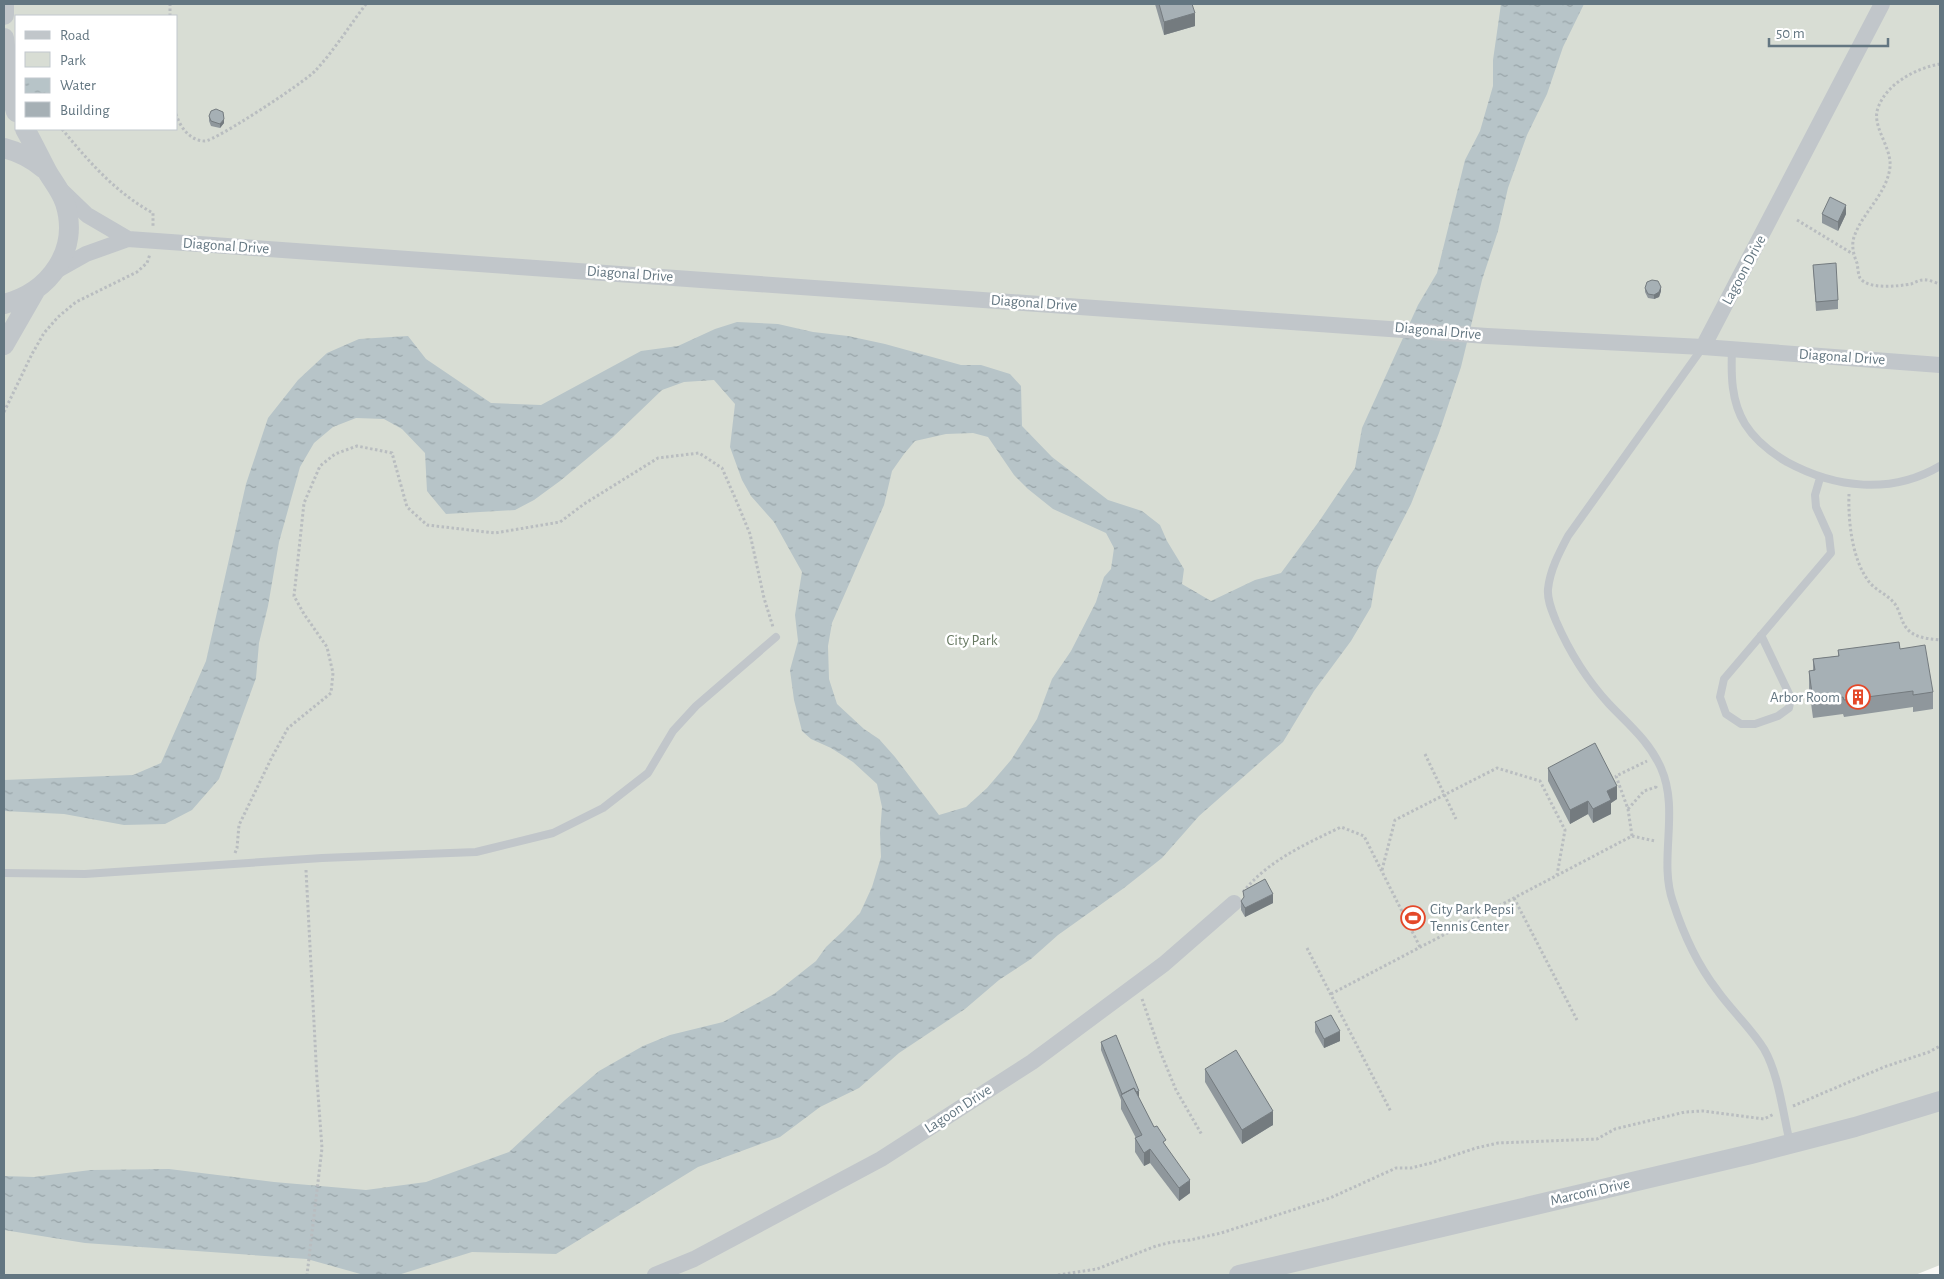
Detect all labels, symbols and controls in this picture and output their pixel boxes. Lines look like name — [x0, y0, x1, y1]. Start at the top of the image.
legend — [15, 15, 178, 130]
scale bar — [1769, 15, 1888, 47]
text: 50 m — [1776, 26, 1805, 41]
text: Road — [60, 28, 90, 43]
text: Park — [60, 53, 86, 68]
text: Water — [60, 78, 96, 93]
text: Building — [60, 103, 110, 118]
street label: Lagoon Drive — [1719, 233, 1769, 307]
street label: Diagonal Drive — [182, 235, 270, 257]
street label: Diagonal Drive — [586, 263, 674, 285]
street label: Diagonal Drive — [990, 292, 1078, 314]
street label: Diagonal Drive — [1394, 320, 1482, 342]
street label: Diagonal Drive — [1798, 346, 1886, 368]
park label: City Park — [947, 633, 998, 648]
building icon: Arbor Room — [1845, 684, 1871, 710]
place label: Arbor Room — [1770, 690, 1840, 705]
place label: City Park Pepsi Tennis Center — [1430, 902, 1514, 934]
sports icon: City Park Pepsi Tennis Center — [1400, 905, 1426, 931]
street label: Lagoon Drive — [922, 1082, 994, 1136]
street label: Marconi Drive — [1549, 1176, 1631, 1208]

